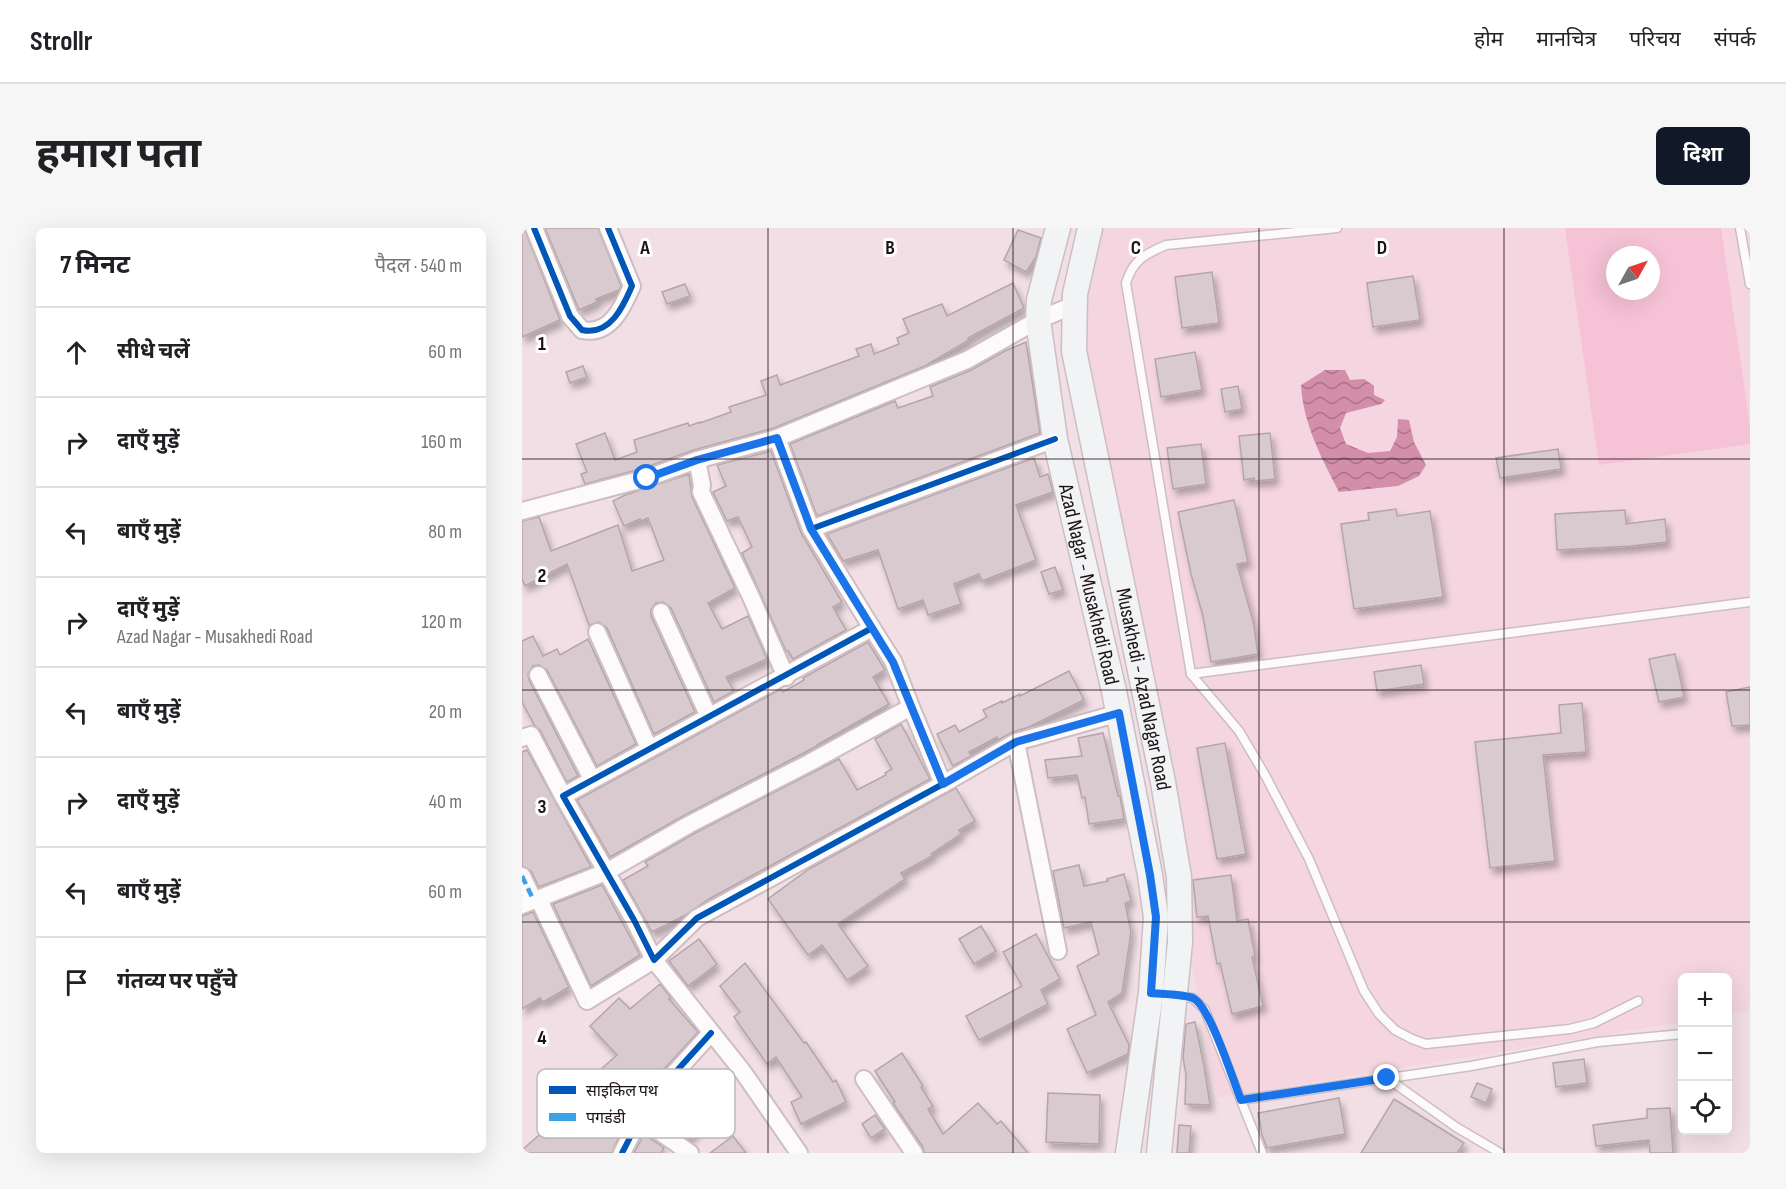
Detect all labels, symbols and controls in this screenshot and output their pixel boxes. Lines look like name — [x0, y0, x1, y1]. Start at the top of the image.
text: Strollr — [30, 25, 92, 58]
text: होम — [1474, 27, 1503, 52]
text: मानचित्र — [1536, 27, 1596, 52]
text: परिचय — [1629, 27, 1681, 52]
text: संपर्क — [1714, 27, 1756, 52]
button: दिशा — [1656, 127, 1750, 185]
text: हमारा पता — [36, 129, 201, 180]
text: A — [639, 236, 650, 260]
text: B — [885, 236, 895, 260]
text: C — [1131, 236, 1141, 260]
text: D — [1377, 236, 1387, 260]
north arrow — [1606, 246, 1660, 300]
text: 7 मिनट — [60, 250, 130, 281]
text: पैदल · 540 m — [375, 254, 462, 278]
text: 1 — [538, 332, 546, 356]
icon: ahead — [60, 336, 93, 369]
text: सीधे चलें — [117, 338, 190, 365]
text: 60 m — [428, 340, 462, 364]
icon: right — [60, 426, 93, 459]
text: दाएँ मुड़ें — [117, 428, 180, 455]
text: 160 m — [421, 430, 462, 454]
route start — [633, 464, 659, 490]
street label: Azad Nagar - Musakhedi Road — [1053, 480, 1125, 687]
icon: left — [60, 516, 93, 549]
text: बाएँ मुड़ें — [117, 518, 181, 545]
text: 80 m — [428, 520, 462, 544]
text: 2 — [538, 564, 546, 588]
street label: Musakhedi - Azad Nagar Road — [1111, 586, 1177, 792]
text: दाएँ मुड़ें — [117, 596, 180, 623]
icon: right — [60, 606, 93, 639]
text: 120 m — [422, 610, 462, 634]
text: Azad Nagar - Musakhedi Road — [117, 625, 313, 649]
icon: left — [60, 696, 93, 729]
text: बाएँ मुड़ें — [117, 698, 181, 725]
text: 20 m — [429, 700, 462, 724]
icon: right — [60, 786, 93, 819]
text: दाएँ मुड़ें — [117, 788, 180, 815]
text: 40 m — [429, 790, 462, 814]
text: 3 — [538, 795, 547, 819]
icon: left — [60, 876, 93, 909]
text: बाएँ मुड़ें — [117, 878, 181, 905]
text: 60 m — [428, 880, 462, 904]
icon: arrive — [60, 966, 93, 999]
text: गंतव्य पर पहुँचे — [117, 968, 237, 995]
map controls — [1678, 973, 1732, 1135]
button: + — [1678, 973, 1732, 1027]
text: 4 — [537, 1026, 547, 1050]
button: − — [1678, 1027, 1732, 1081]
route end — [1373, 1064, 1399, 1090]
legend — [537, 1069, 735, 1138]
button: locate — [1678, 1081, 1732, 1135]
text: साइकिल पथ — [586, 1082, 659, 1101]
text: पगडंडी — [586, 1109, 626, 1128]

